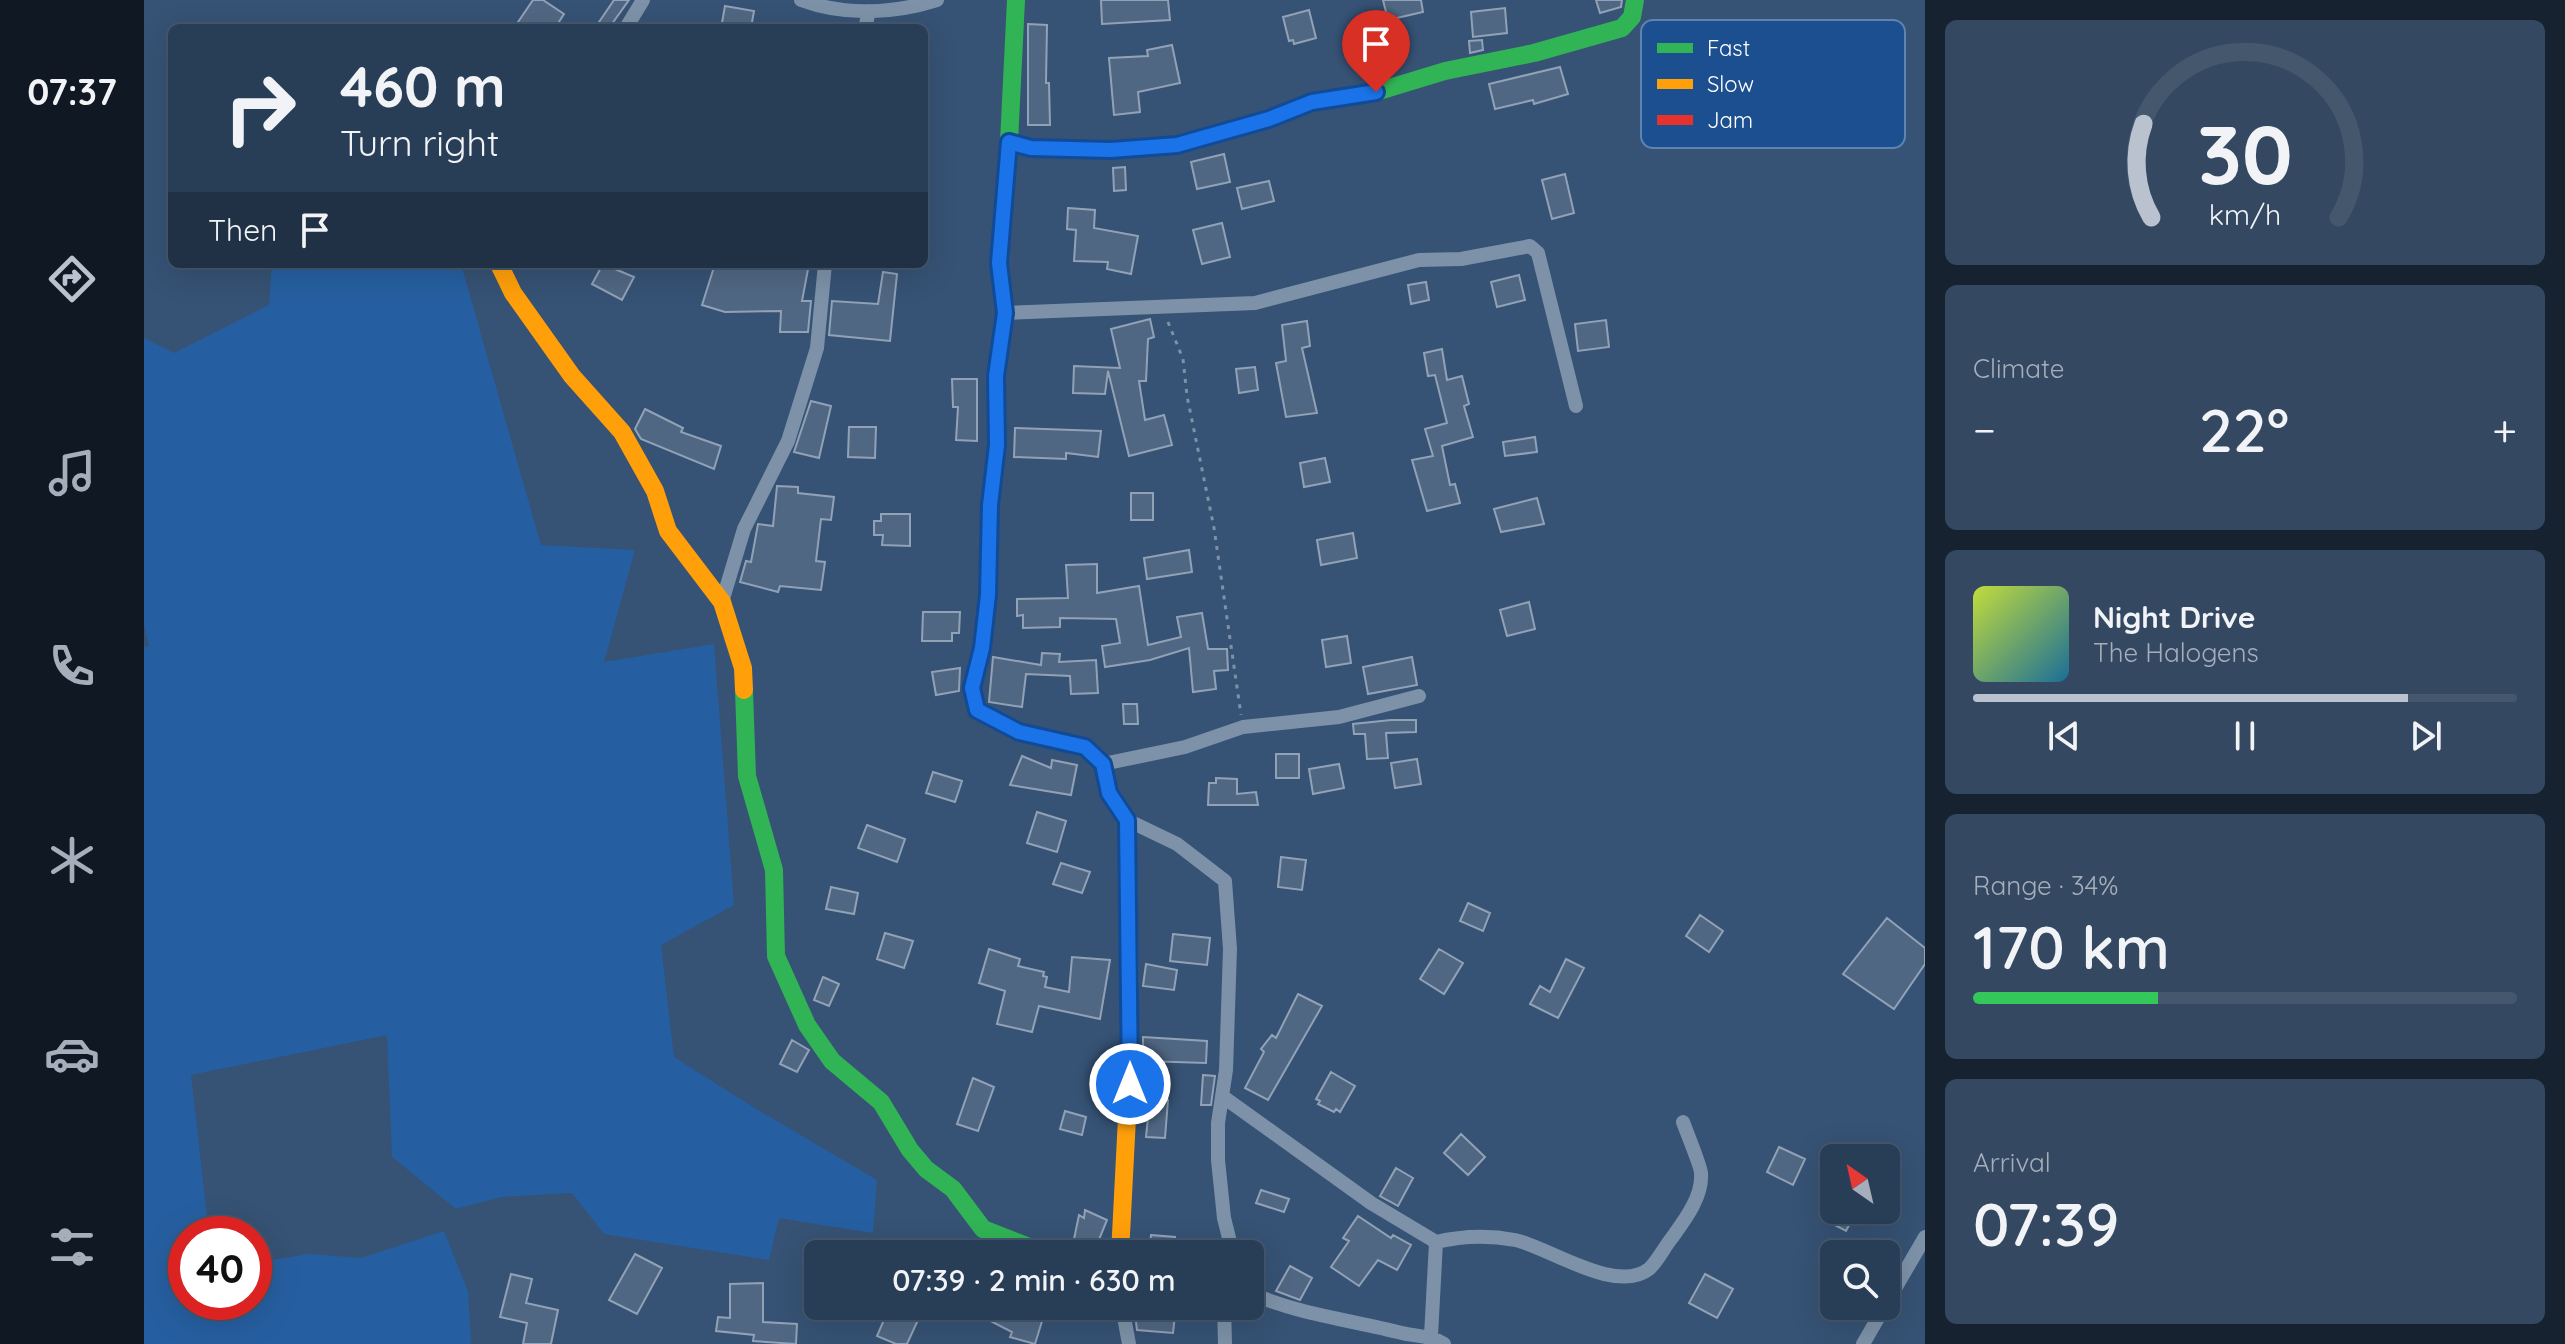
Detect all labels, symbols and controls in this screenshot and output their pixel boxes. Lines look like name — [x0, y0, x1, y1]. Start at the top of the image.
pin — [1342, 10, 1410, 92]
legend — [1641, 20, 1905, 148]
icon: arrive — [1354, 22, 1398, 66]
text: Fast — [1707, 34, 1750, 62]
text: 460 m — [340, 51, 506, 121]
icon: right — [208, 56, 312, 160]
text: 07:37 — [27, 69, 117, 114]
text: Slow — [1707, 70, 1754, 98]
text: 30 — [2197, 101, 2293, 205]
text: Jam — [1707, 106, 1753, 134]
text: Turn right — [340, 120, 499, 165]
text: km/h — [2209, 197, 2281, 233]
icon: arrive — [293, 208, 337, 252]
text: Then — [208, 211, 277, 249]
icon: directions — [44, 251, 100, 307]
text: Climate — [1973, 352, 2064, 385]
text: 22° — [2199, 392, 2289, 467]
text: − — [1973, 402, 1996, 457]
text: + — [2492, 402, 2517, 457]
icon: music — [44, 445, 100, 501]
text: Night Drive — [2093, 598, 2255, 636]
text: The Halogens — [2093, 636, 2259, 669]
icon: phone — [44, 638, 100, 694]
icon: previous — [2042, 714, 2086, 758]
icon: pause — [2223, 714, 2267, 758]
icon: next — [2404, 714, 2448, 758]
icon: climate — [44, 832, 100, 888]
text: Range · 34% — [1973, 869, 2118, 902]
text: 170 km — [1973, 909, 2170, 984]
icon: car — [44, 1026, 100, 1082]
position arrow — [1088, 1042, 1172, 1126]
north arrow — [1820, 1144, 1900, 1224]
map controls — [1820, 1144, 1900, 1320]
text: Arrival — [1973, 1146, 2051, 1179]
text: 07:39 — [1973, 1186, 2120, 1261]
speed limit sign: 40 — [168, 1216, 272, 1320]
icon: filters — [44, 1219, 100, 1275]
button: search — [1820, 1240, 1900, 1320]
text: 07:39 · 2 min · 630 m — [892, 1261, 1176, 1299]

